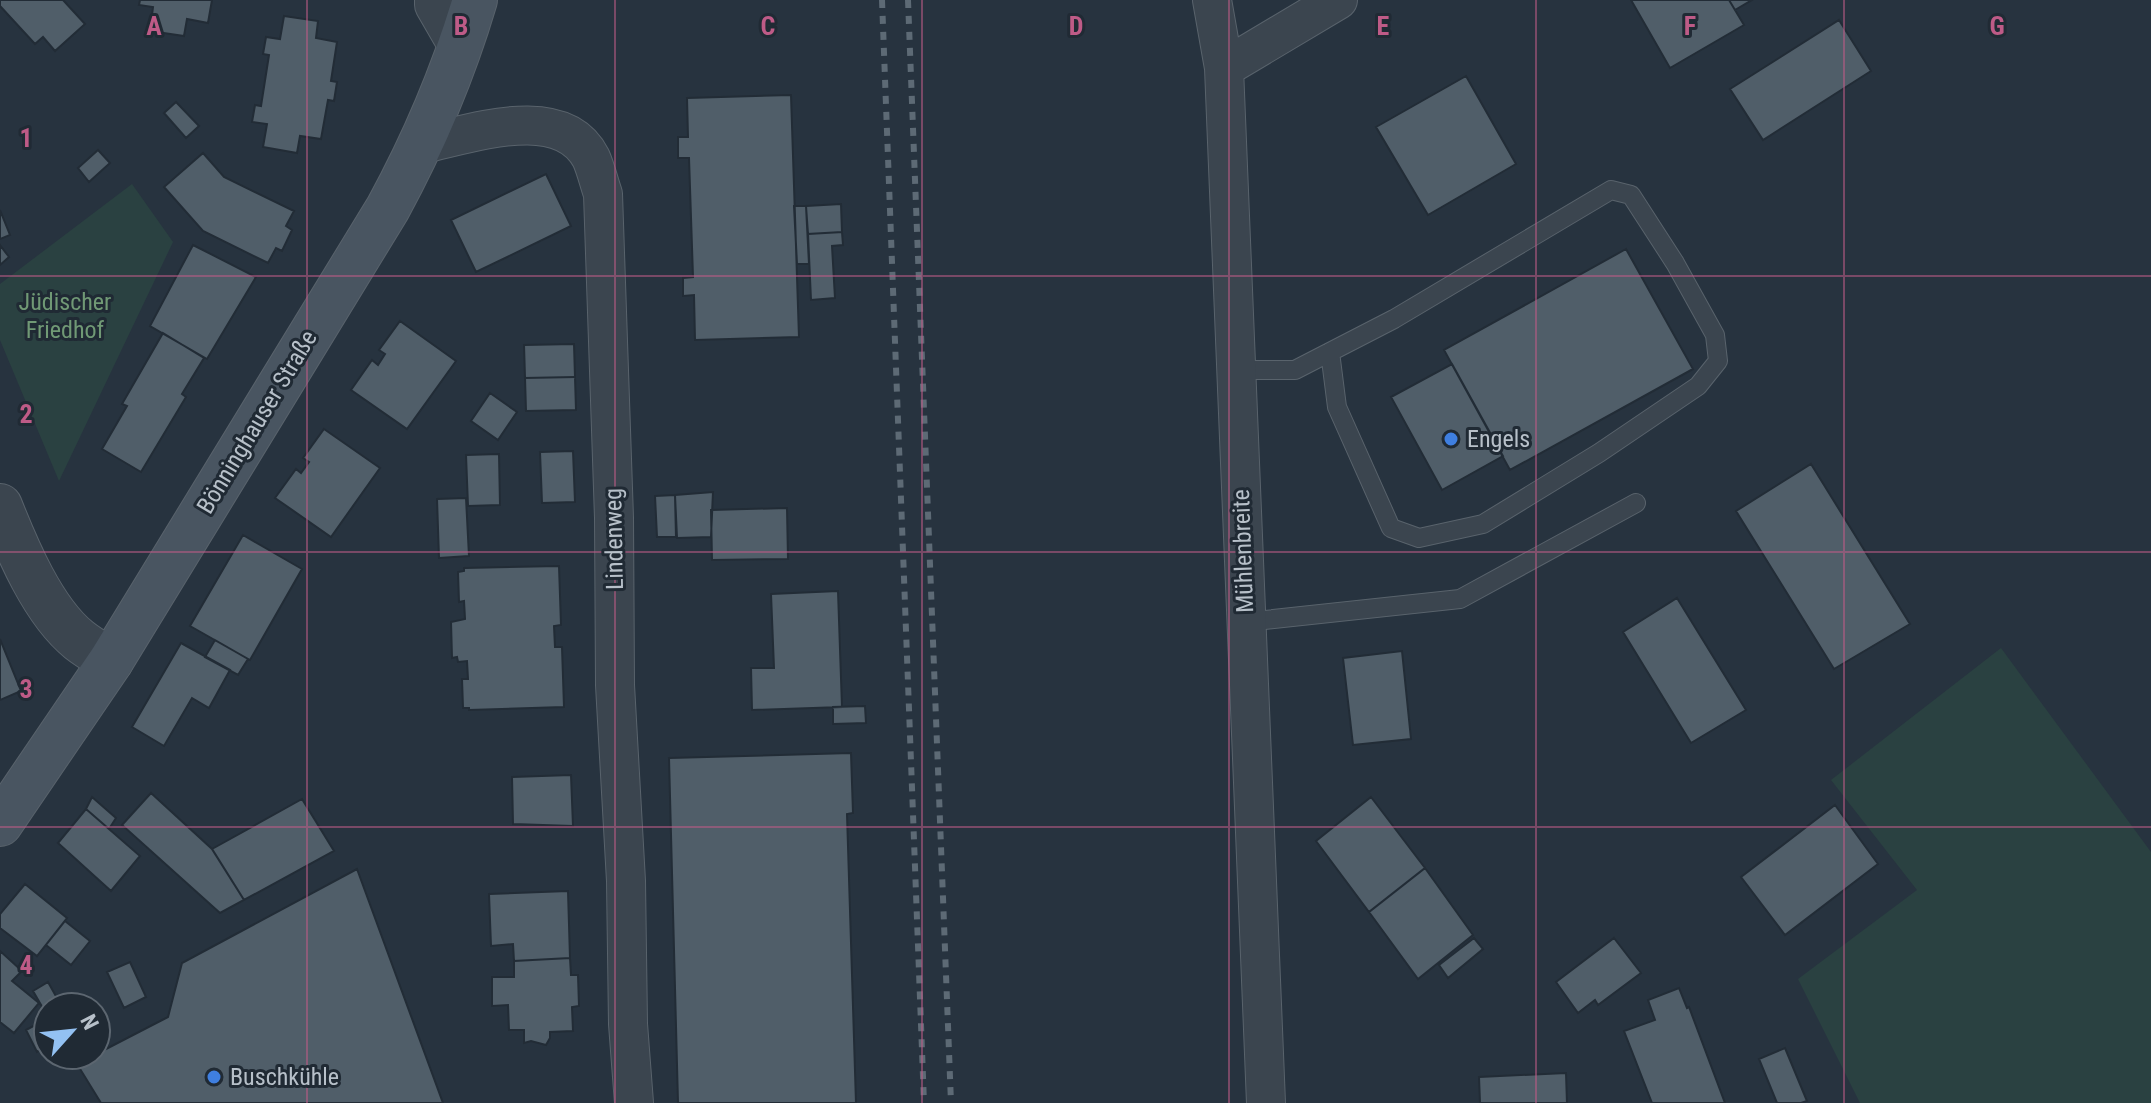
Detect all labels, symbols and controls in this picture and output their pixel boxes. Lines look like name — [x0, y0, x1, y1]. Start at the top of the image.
text: A — [146, 11, 162, 41]
text: B — [454, 11, 468, 41]
text: C — [761, 11, 776, 41]
text: D — [1069, 11, 1083, 41]
text: E — [1377, 11, 1390, 41]
text: F — [1684, 11, 1696, 41]
text: G — [1989, 11, 2005, 41]
text: 1 — [19, 123, 33, 153]
park label: Jüdischer Friedhof — [19, 288, 111, 344]
street label: Bönninghauser Straße — [191, 325, 323, 519]
text: 2 — [19, 399, 33, 429]
place label: Engels — [1467, 425, 1530, 453]
marker: Engels — [1442, 430, 1460, 448]
street label: Lindenweg — [599, 488, 629, 590]
street label: Mühlenbreite — [1227, 489, 1259, 613]
text: 3 — [19, 674, 33, 704]
text: 4 — [19, 950, 33, 980]
north arrow — [32, 991, 112, 1071]
text: N — [75, 1010, 104, 1034]
place label: Buschkühle — [230, 1063, 339, 1091]
marker: Buschkühle — [205, 1068, 223, 1086]

